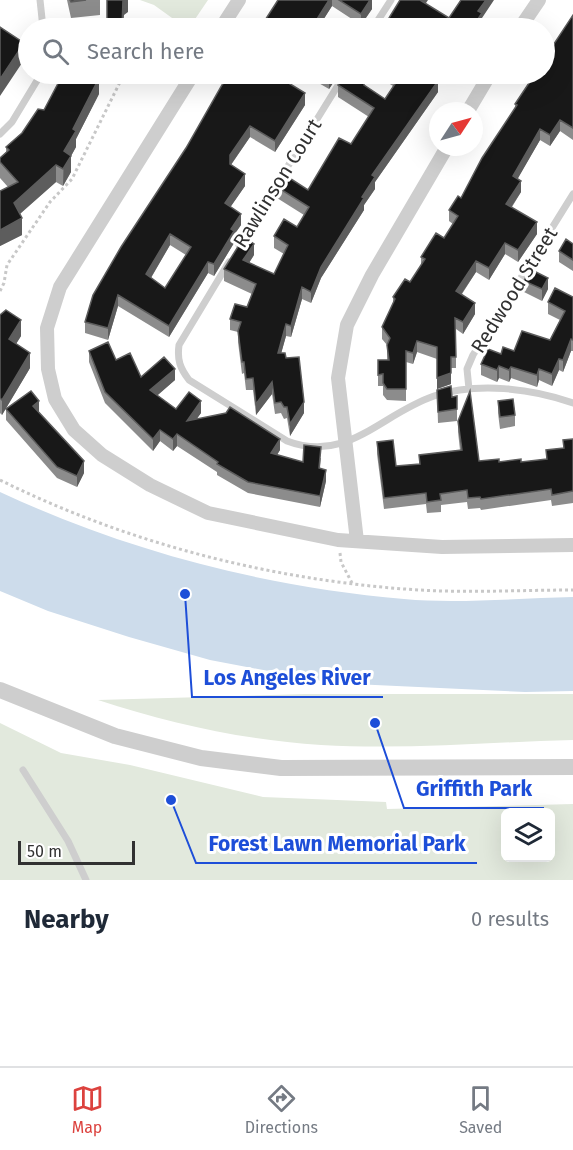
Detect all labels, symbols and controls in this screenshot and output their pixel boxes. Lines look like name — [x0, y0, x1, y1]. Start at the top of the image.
search box — [18, 18, 555, 84]
icon: search — [39, 35, 72, 68]
text: Search here — [87, 38, 205, 65]
north arrow — [429, 102, 483, 156]
street label: Rawlinson Court — [228, 114, 327, 252]
street label: Redwood Street — [466, 222, 563, 357]
callout: Los Angeles River — [192, 658, 383, 697]
text: Los Angeles River — [203, 665, 371, 691]
callout: Griffith Park — [404, 769, 544, 808]
text: Griffith Park — [416, 776, 532, 802]
map controls — [501, 808, 555, 862]
button: layers — [501, 808, 555, 862]
callout: Forest Lawn Memorial Park — [196, 824, 477, 863]
text: Forest Lawn Memorial Park — [208, 831, 466, 857]
scale bar — [18, 838, 135, 866]
text: 50 m — [27, 842, 62, 861]
text: Nearby — [24, 904, 109, 935]
text: 0 results — [471, 907, 549, 931]
tab: Map — [71, 1082, 104, 1137]
tab: Directions — [245, 1082, 318, 1137]
tab: Saved — [459, 1082, 502, 1137]

